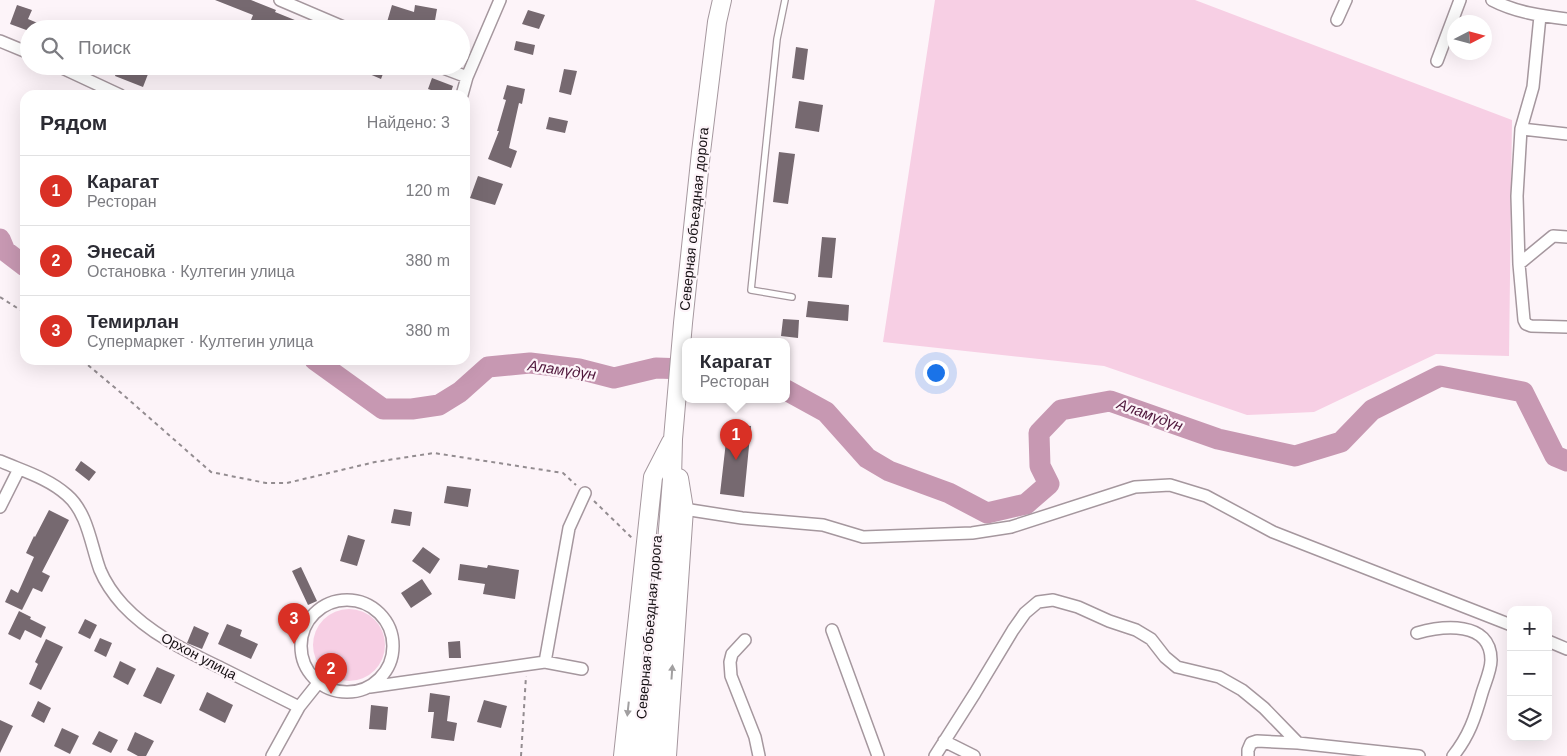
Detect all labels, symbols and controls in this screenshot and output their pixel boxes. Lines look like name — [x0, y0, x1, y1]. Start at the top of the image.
north arrow — [1447, 15, 1492, 60]
search box — [20, 20, 470, 75]
icon: search — [38, 34, 66, 62]
text: Поиск — [78, 37, 131, 58]
text: Рядом — [40, 111, 107, 134]
text: Найдено: 3 — [367, 114, 450, 131]
street label: Северная объездная дорога — [676, 126, 712, 312]
text: Карагат — [87, 171, 159, 192]
text: 1 — [52, 182, 60, 199]
text: 120 m — [406, 182, 450, 199]
text: Ресторан — [87, 193, 157, 210]
text: Энесай — [87, 241, 155, 262]
text: 2 — [52, 252, 60, 269]
text: 380 m — [406, 252, 450, 269]
text: Остановка · Култегин улица — [87, 263, 295, 280]
text: Темирлан — [87, 311, 179, 332]
text: 3 — [52, 322, 60, 339]
text: 380 m — [406, 322, 450, 339]
text: Супермаркет · Култегин улица — [87, 333, 313, 350]
popup — [682, 338, 790, 403]
text: Карагат — [700, 351, 772, 372]
water label: Аламүдүн — [526, 356, 597, 383]
your location — [923, 360, 949, 386]
text: Ресторан — [700, 373, 769, 390]
water label: Аламүдүн — [1114, 394, 1185, 434]
pin: 1 — [720, 419, 752, 460]
street label: Северная объездная дорога — [633, 534, 665, 720]
pin: 3 — [278, 603, 310, 644]
map controls — [1507, 606, 1552, 741]
button: + — [1507, 606, 1552, 651]
street label: Орхон улица — [158, 629, 240, 683]
button: − — [1507, 651, 1552, 696]
pin: 2 — [315, 653, 347, 694]
one-way arrow — [669, 664, 677, 680]
button: layers — [1507, 696, 1552, 741]
one-way arrow — [624, 701, 632, 717]

